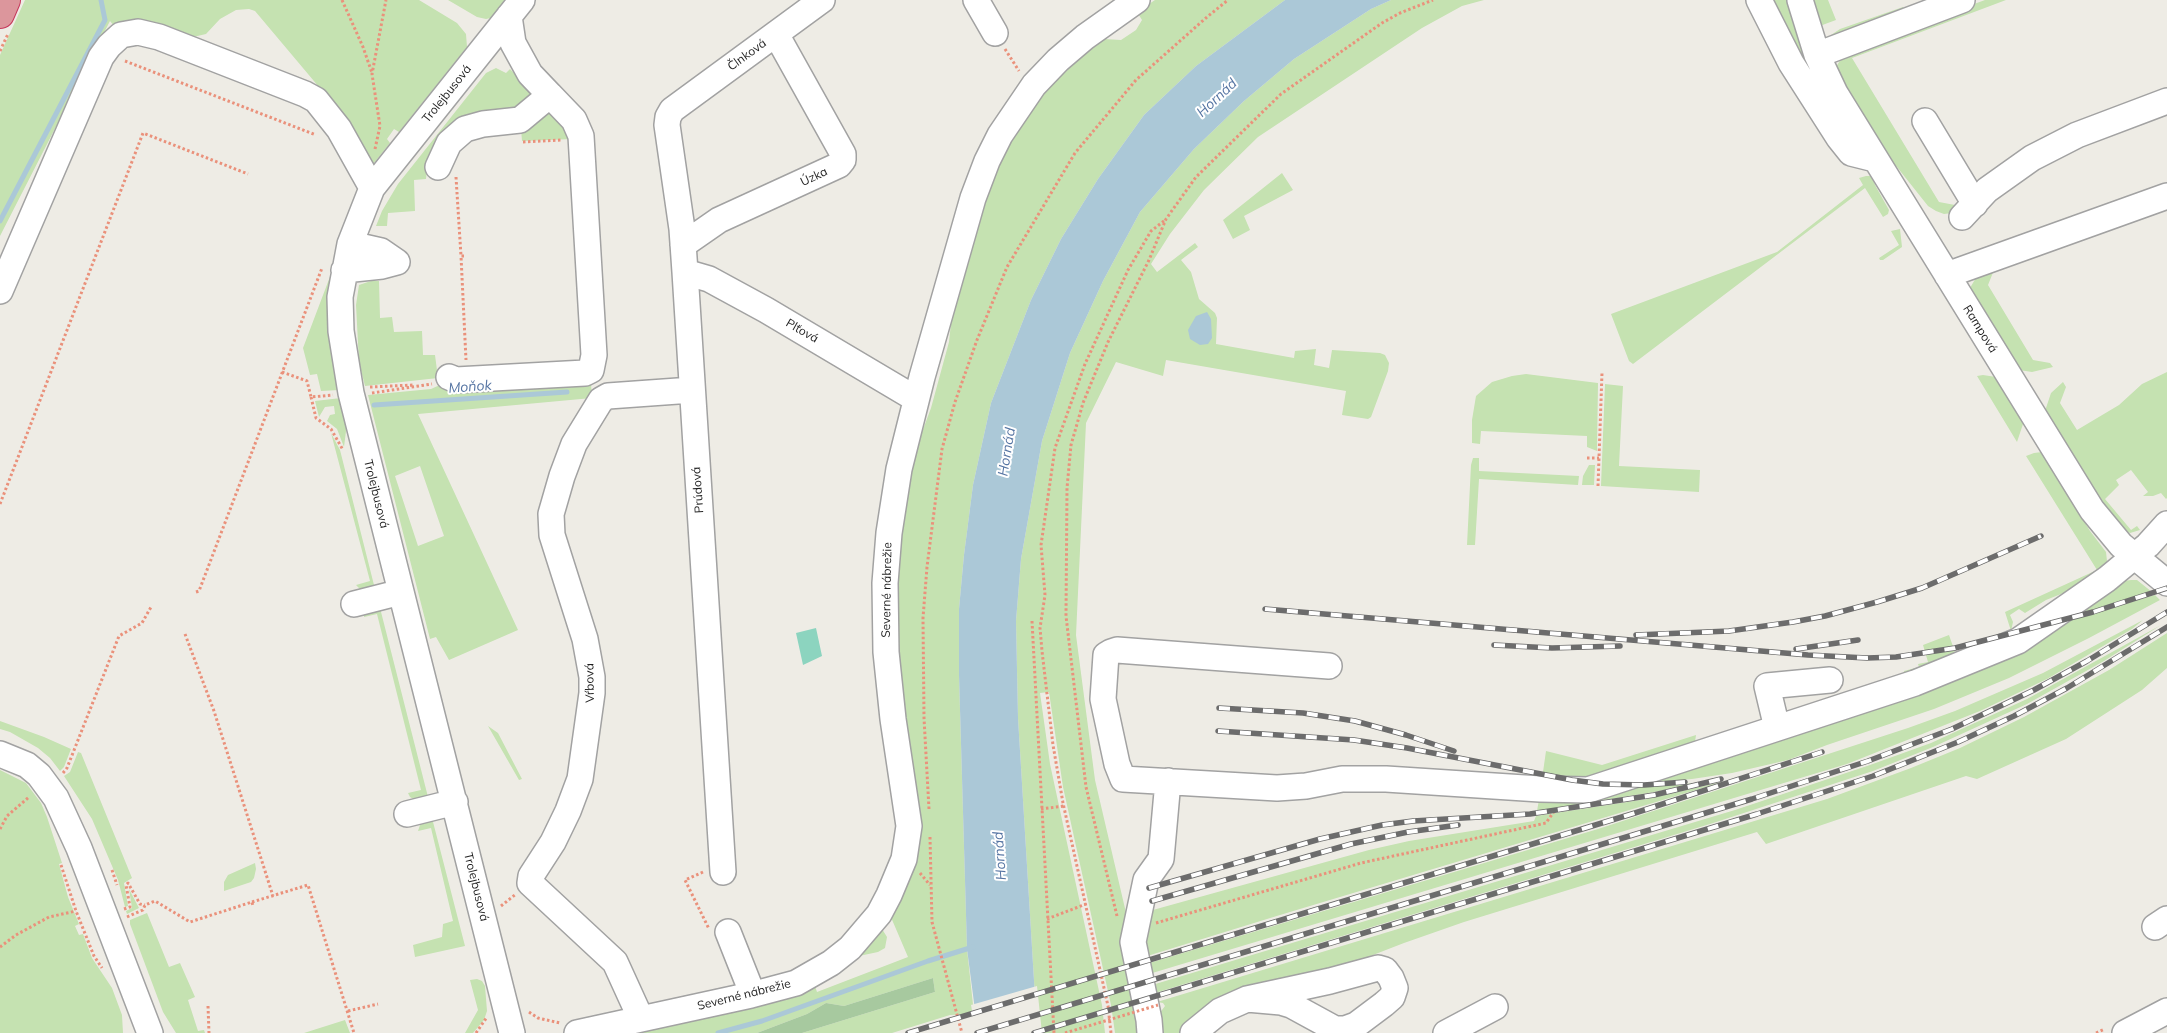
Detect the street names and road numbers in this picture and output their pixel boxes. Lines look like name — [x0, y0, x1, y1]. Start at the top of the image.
street label: Člnková — [725, 36, 769, 74]
street label: Trolejbusová — [419, 62, 475, 126]
street label: Úzka — [798, 164, 830, 190]
street label: Rampová — [1960, 302, 2000, 356]
street label: Plťová — [783, 316, 821, 346]
street label: Trolejbusová — [361, 458, 391, 530]
street label: Prúdová — [689, 466, 707, 514]
street label: Severné nábrežie — [879, 542, 895, 638]
street label: Vŕbová — [582, 663, 598, 703]
street label: Trolejbusová — [461, 851, 491, 923]
street label: Severné nábrežie — [696, 976, 792, 1014]

